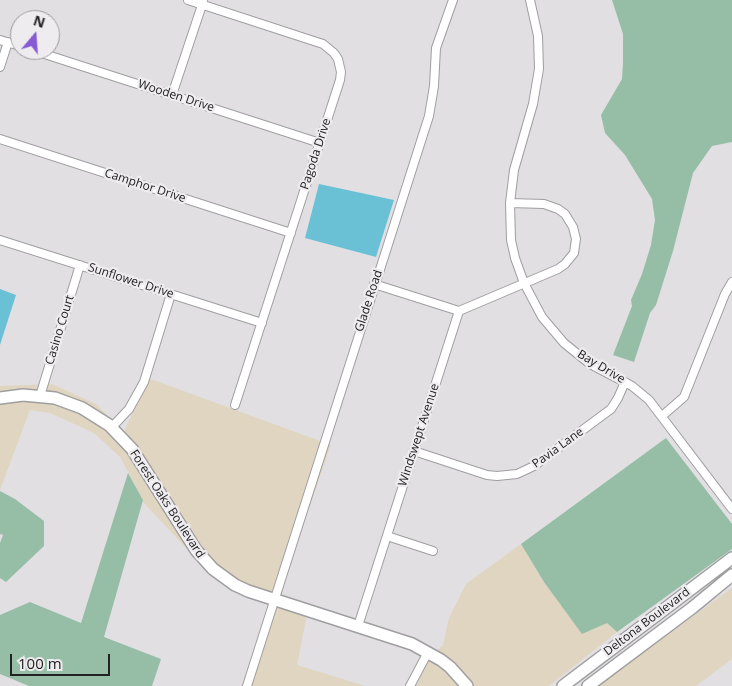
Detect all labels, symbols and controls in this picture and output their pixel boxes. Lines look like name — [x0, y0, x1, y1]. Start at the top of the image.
north arrow — [10, 10, 60, 60]
text: N — [31, 10, 48, 32]
street label: Wooden Drive — [136, 77, 216, 115]
street label: Pagoda Drive — [298, 117, 334, 191]
street label: Camphor Drive — [103, 166, 187, 206]
street label: Sunflower Drive — [86, 260, 176, 302]
street label: Glade Road — [352, 268, 386, 334]
street label: Casino Court — [43, 293, 77, 367]
street label: Bay Drive — [575, 347, 627, 387]
street label: Windswept Avenue — [396, 382, 442, 488]
street label: Pavia Lane — [530, 425, 586, 471]
street label: Forest Oaks Boulevard — [127, 447, 207, 561]
street label: Deltona Boulevard — [601, 585, 693, 659]
scale bar — [12, 644, 112, 676]
text: 100 m — [18, 653, 62, 673]

